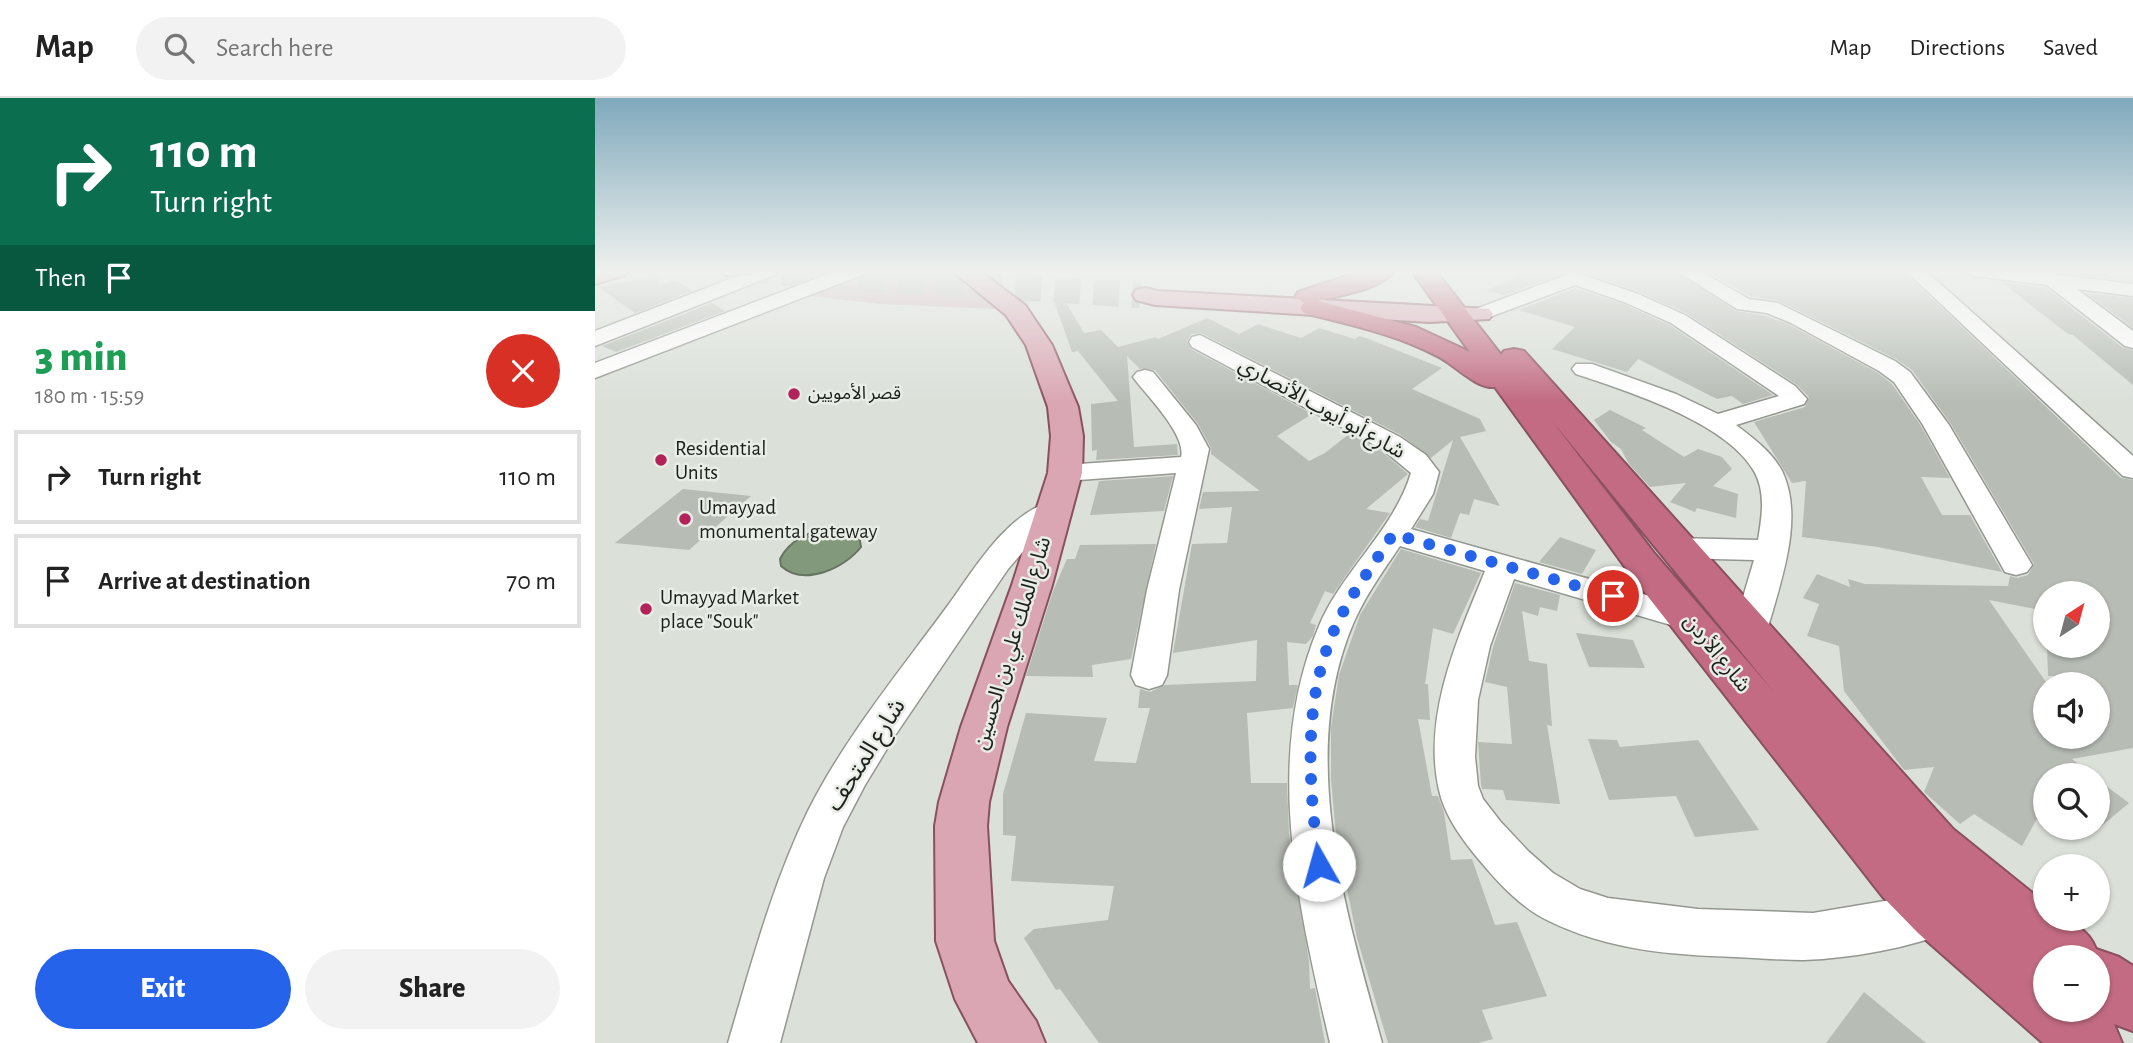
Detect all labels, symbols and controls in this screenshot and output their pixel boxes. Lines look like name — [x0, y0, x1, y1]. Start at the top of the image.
search box — [136, 17, 626, 80]
icon: search — [160, 29, 198, 67]
text: Map — [35, 31, 94, 64]
text: Search here — [216, 35, 334, 61]
text: Map — [1829, 36, 1871, 60]
text: Directions — [1909, 36, 2005, 60]
text: Saved — [2043, 36, 2098, 60]
icon: right — [35, 126, 126, 217]
text: 110 m — [150, 128, 258, 177]
text: Turn right — [150, 186, 272, 218]
icon: arrive — [100, 259, 138, 297]
text: Then — [35, 265, 86, 291]
button: close — [486, 334, 560, 408]
text: 3 min — [35, 336, 127, 378]
street label: شارع أبو أيوب الأنصاري — [1233, 351, 1410, 467]
place label: قصر الأمويين — [808, 383, 901, 404]
text: 180 m · 15:59 — [35, 385, 144, 408]
marker: قصر الأمويين — [786, 386, 802, 402]
place label: Residential Units — [675, 438, 767, 483]
marker: Residential Units — [653, 452, 669, 468]
icon: right — [39, 458, 77, 496]
text: Turn right — [98, 464, 201, 490]
text: 110 m — [499, 464, 556, 490]
place label: Umayyad monumental gateway — [699, 497, 878, 542]
marker: Umayyad monumental gateway — [677, 511, 693, 527]
street label: شارع الملك علي بن الحسين — [970, 534, 1059, 753]
icon: arrive — [39, 562, 77, 600]
pin — [1583, 566, 1643, 626]
text: Arrive at destination — [98, 568, 311, 594]
text: 70 m — [506, 568, 556, 594]
icon: arrive — [1594, 577, 1632, 615]
north arrow — [2033, 581, 2111, 658]
map controls — [2033, 581, 2110, 1022]
place label: Umayyad Market place "Souk" — [660, 587, 799, 632]
marker: Umayyad Market place "Souk" — [638, 601, 654, 617]
street label: شارع الأردن — [1676, 610, 1755, 698]
button: sound — [2033, 672, 2110, 749]
street label: شارع المتحف — [822, 695, 913, 817]
button: search — [2033, 763, 2110, 840]
position arrow — [1282, 828, 1356, 902]
button: + — [2033, 854, 2110, 931]
button: − — [2033, 945, 2110, 1022]
button: Exit — [35, 949, 291, 1029]
button: Share — [305, 949, 560, 1029]

